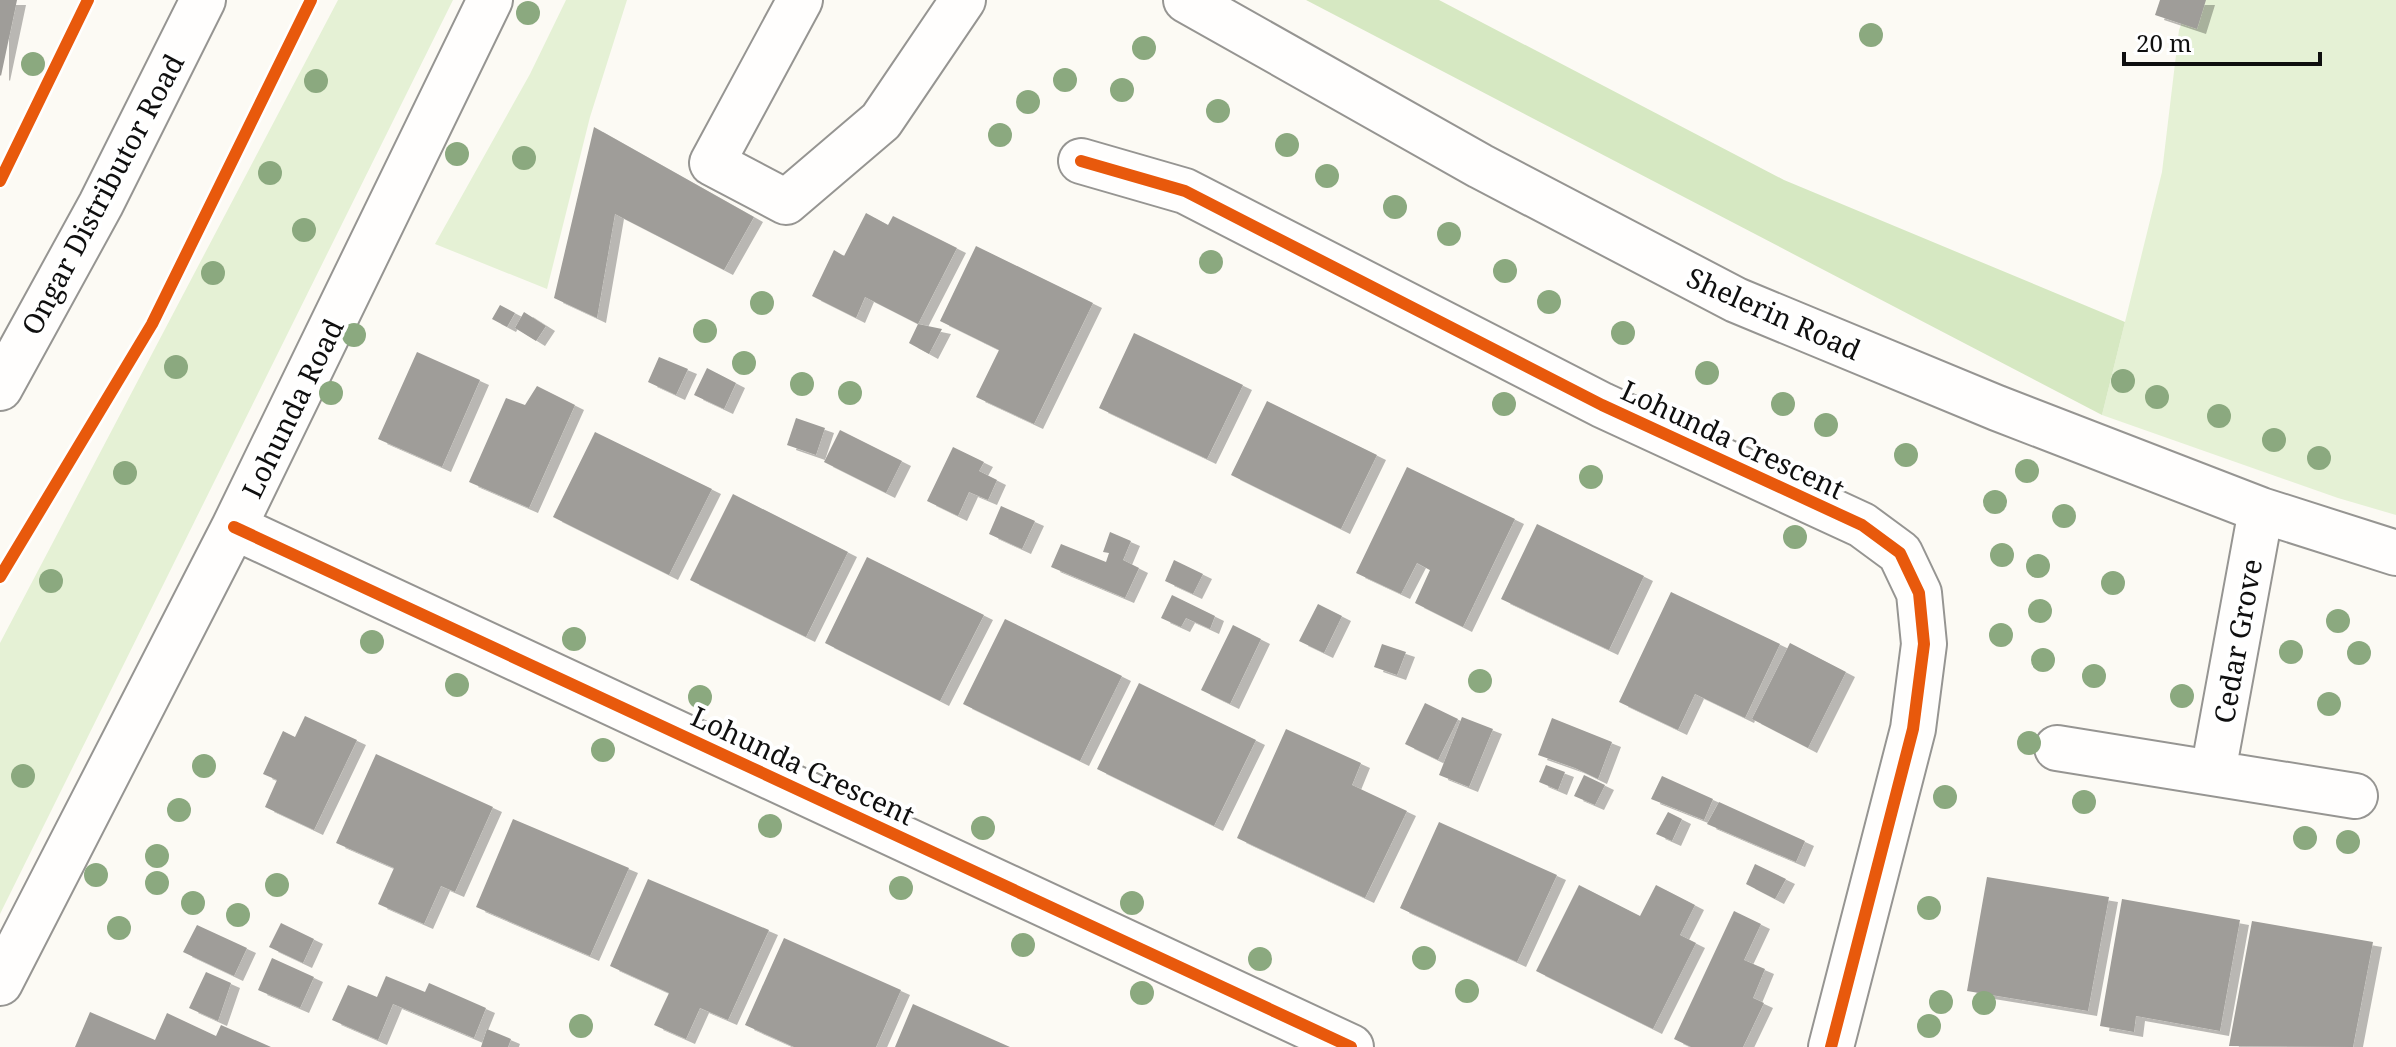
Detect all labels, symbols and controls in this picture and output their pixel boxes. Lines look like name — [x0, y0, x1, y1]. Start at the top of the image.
scale bar — [2124, 16, 2320, 66]
text: 20 m — [2136, 26, 2192, 59]
street label: Ongar Distributor Road — [12, 47, 192, 341]
street label: Shelerin Road — [1681, 258, 1867, 368]
street label: Lohunda Road — [232, 312, 352, 504]
street label: Lohunda Crescent — [1615, 371, 1851, 507]
street label: Cedar Grove — [2204, 556, 2270, 726]
street label: Lohunda Crescent — [685, 697, 921, 833]

